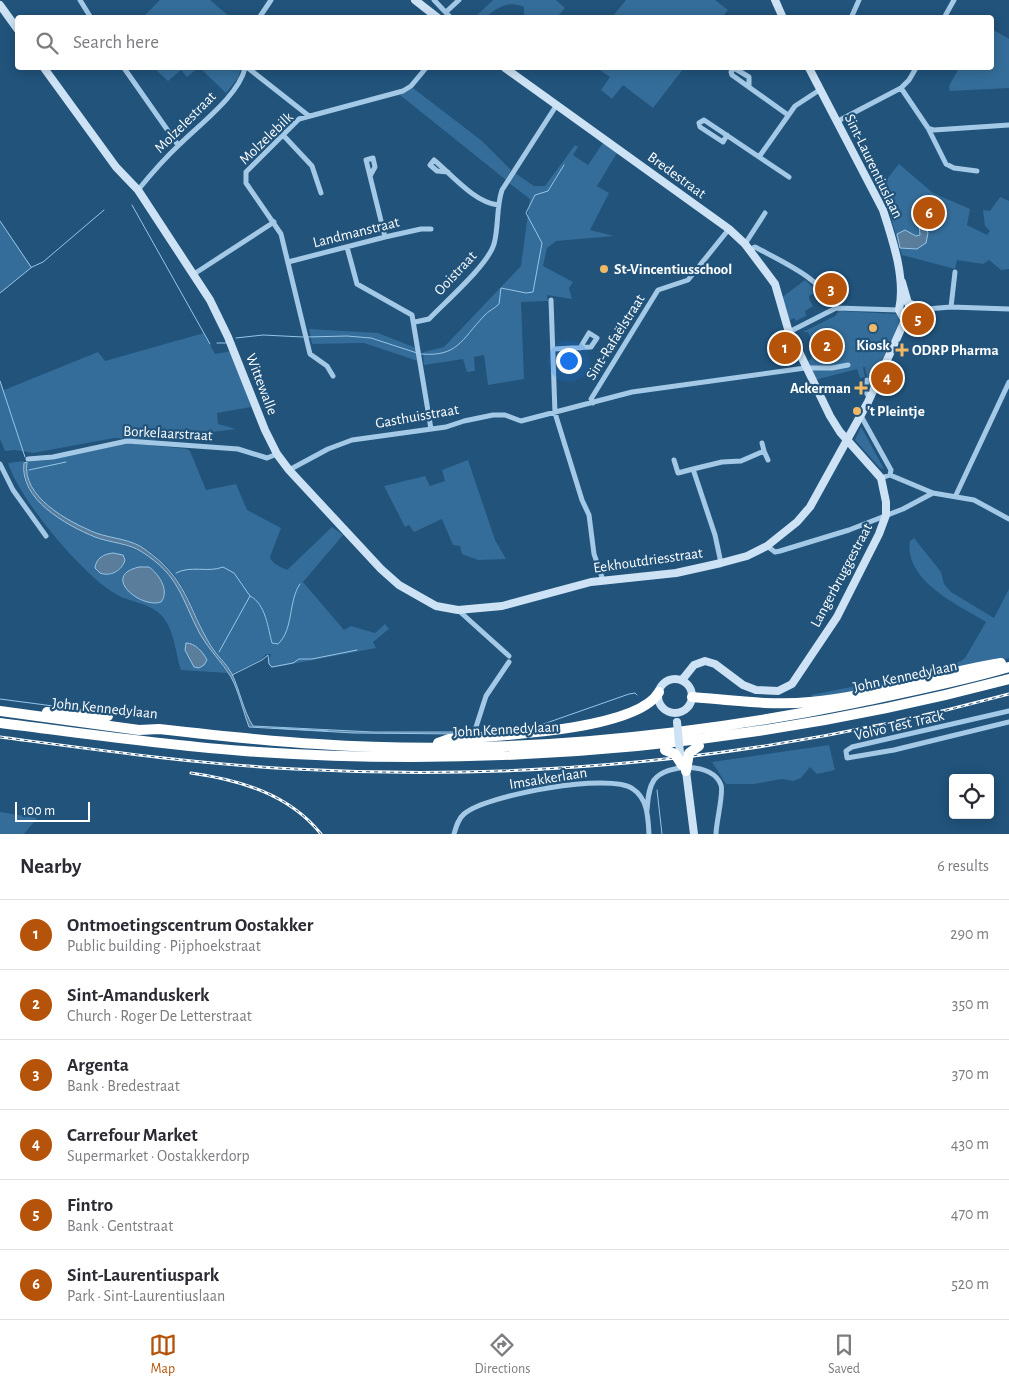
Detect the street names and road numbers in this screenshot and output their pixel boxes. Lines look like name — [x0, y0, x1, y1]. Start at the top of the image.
street label: Molzelestraat — [152, 89, 219, 156]
street label: Molzelebilk — [237, 109, 296, 167]
street label: Sint-Laurentiuslaan — [842, 112, 905, 221]
street label: Bredestraat — [645, 149, 709, 202]
street label: Landmanstraat — [311, 214, 401, 250]
street label: Ooistraat — [431, 248, 479, 298]
street label: Sint-Rafaëlstraat — [583, 292, 648, 383]
street label: Wittewalle — [243, 351, 280, 417]
street label: Gasthuisstraat — [374, 402, 460, 431]
street label: Borkelaarstraat — [123, 424, 213, 443]
street label: Langerbruggestraat — [808, 521, 875, 630]
street label: Eekhoutdriesstraat — [592, 545, 704, 576]
street label: John Kennedylaan — [852, 658, 958, 695]
street label: John Kennedylaan — [51, 696, 158, 721]
street label: Volvo Test Track — [853, 708, 946, 743]
street label: John Kennedylaan — [453, 719, 559, 740]
street label: Imsakkerlaan — [508, 765, 588, 792]

